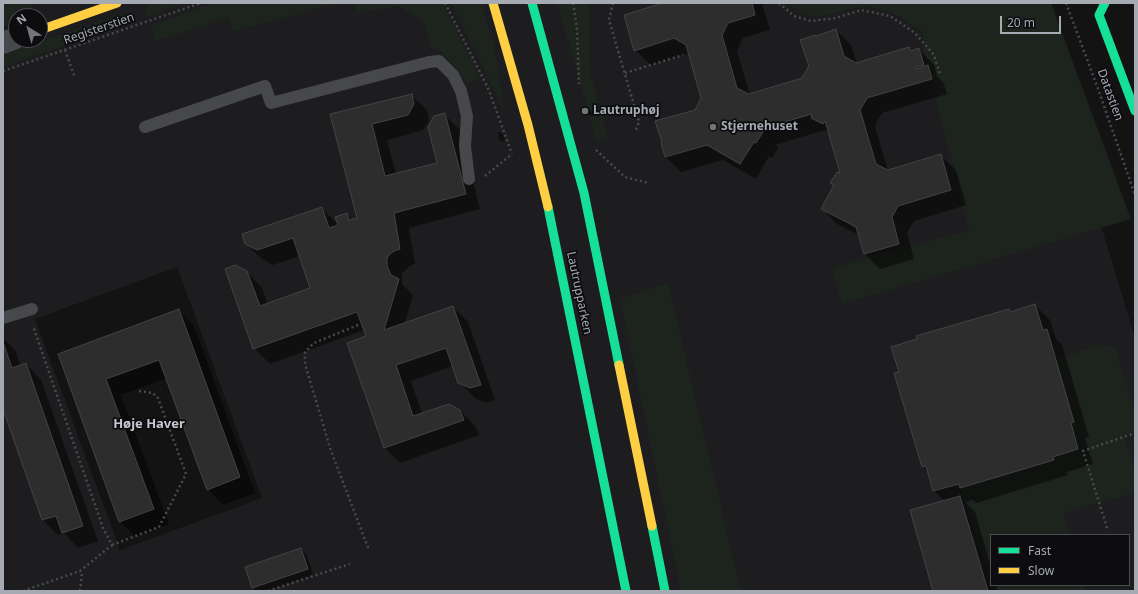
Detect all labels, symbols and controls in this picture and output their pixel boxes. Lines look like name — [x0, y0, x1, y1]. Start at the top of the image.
north arrow — [8, 8, 48, 48]
scale bar — [1002, 8, 1063, 34]
text: N — [13, 10, 29, 28]
street label: Registerstien — [62, 10, 136, 48]
text: 20 m — [1007, 14, 1035, 31]
street label: Datastien — [1094, 67, 1126, 123]
place label: Lautruphøj — [593, 104, 659, 118]
marker: Lautruphøj — [580, 106, 590, 116]
place label: Stjernehuset — [721, 120, 798, 134]
marker: Stjernehuset — [708, 122, 718, 132]
street label: Lautrupparken — [563, 250, 595, 336]
district label: Høje Haver — [113, 416, 185, 432]
legend — [990, 534, 1130, 586]
text: Fast — [1028, 542, 1051, 559]
text: Slow — [1028, 562, 1054, 579]

